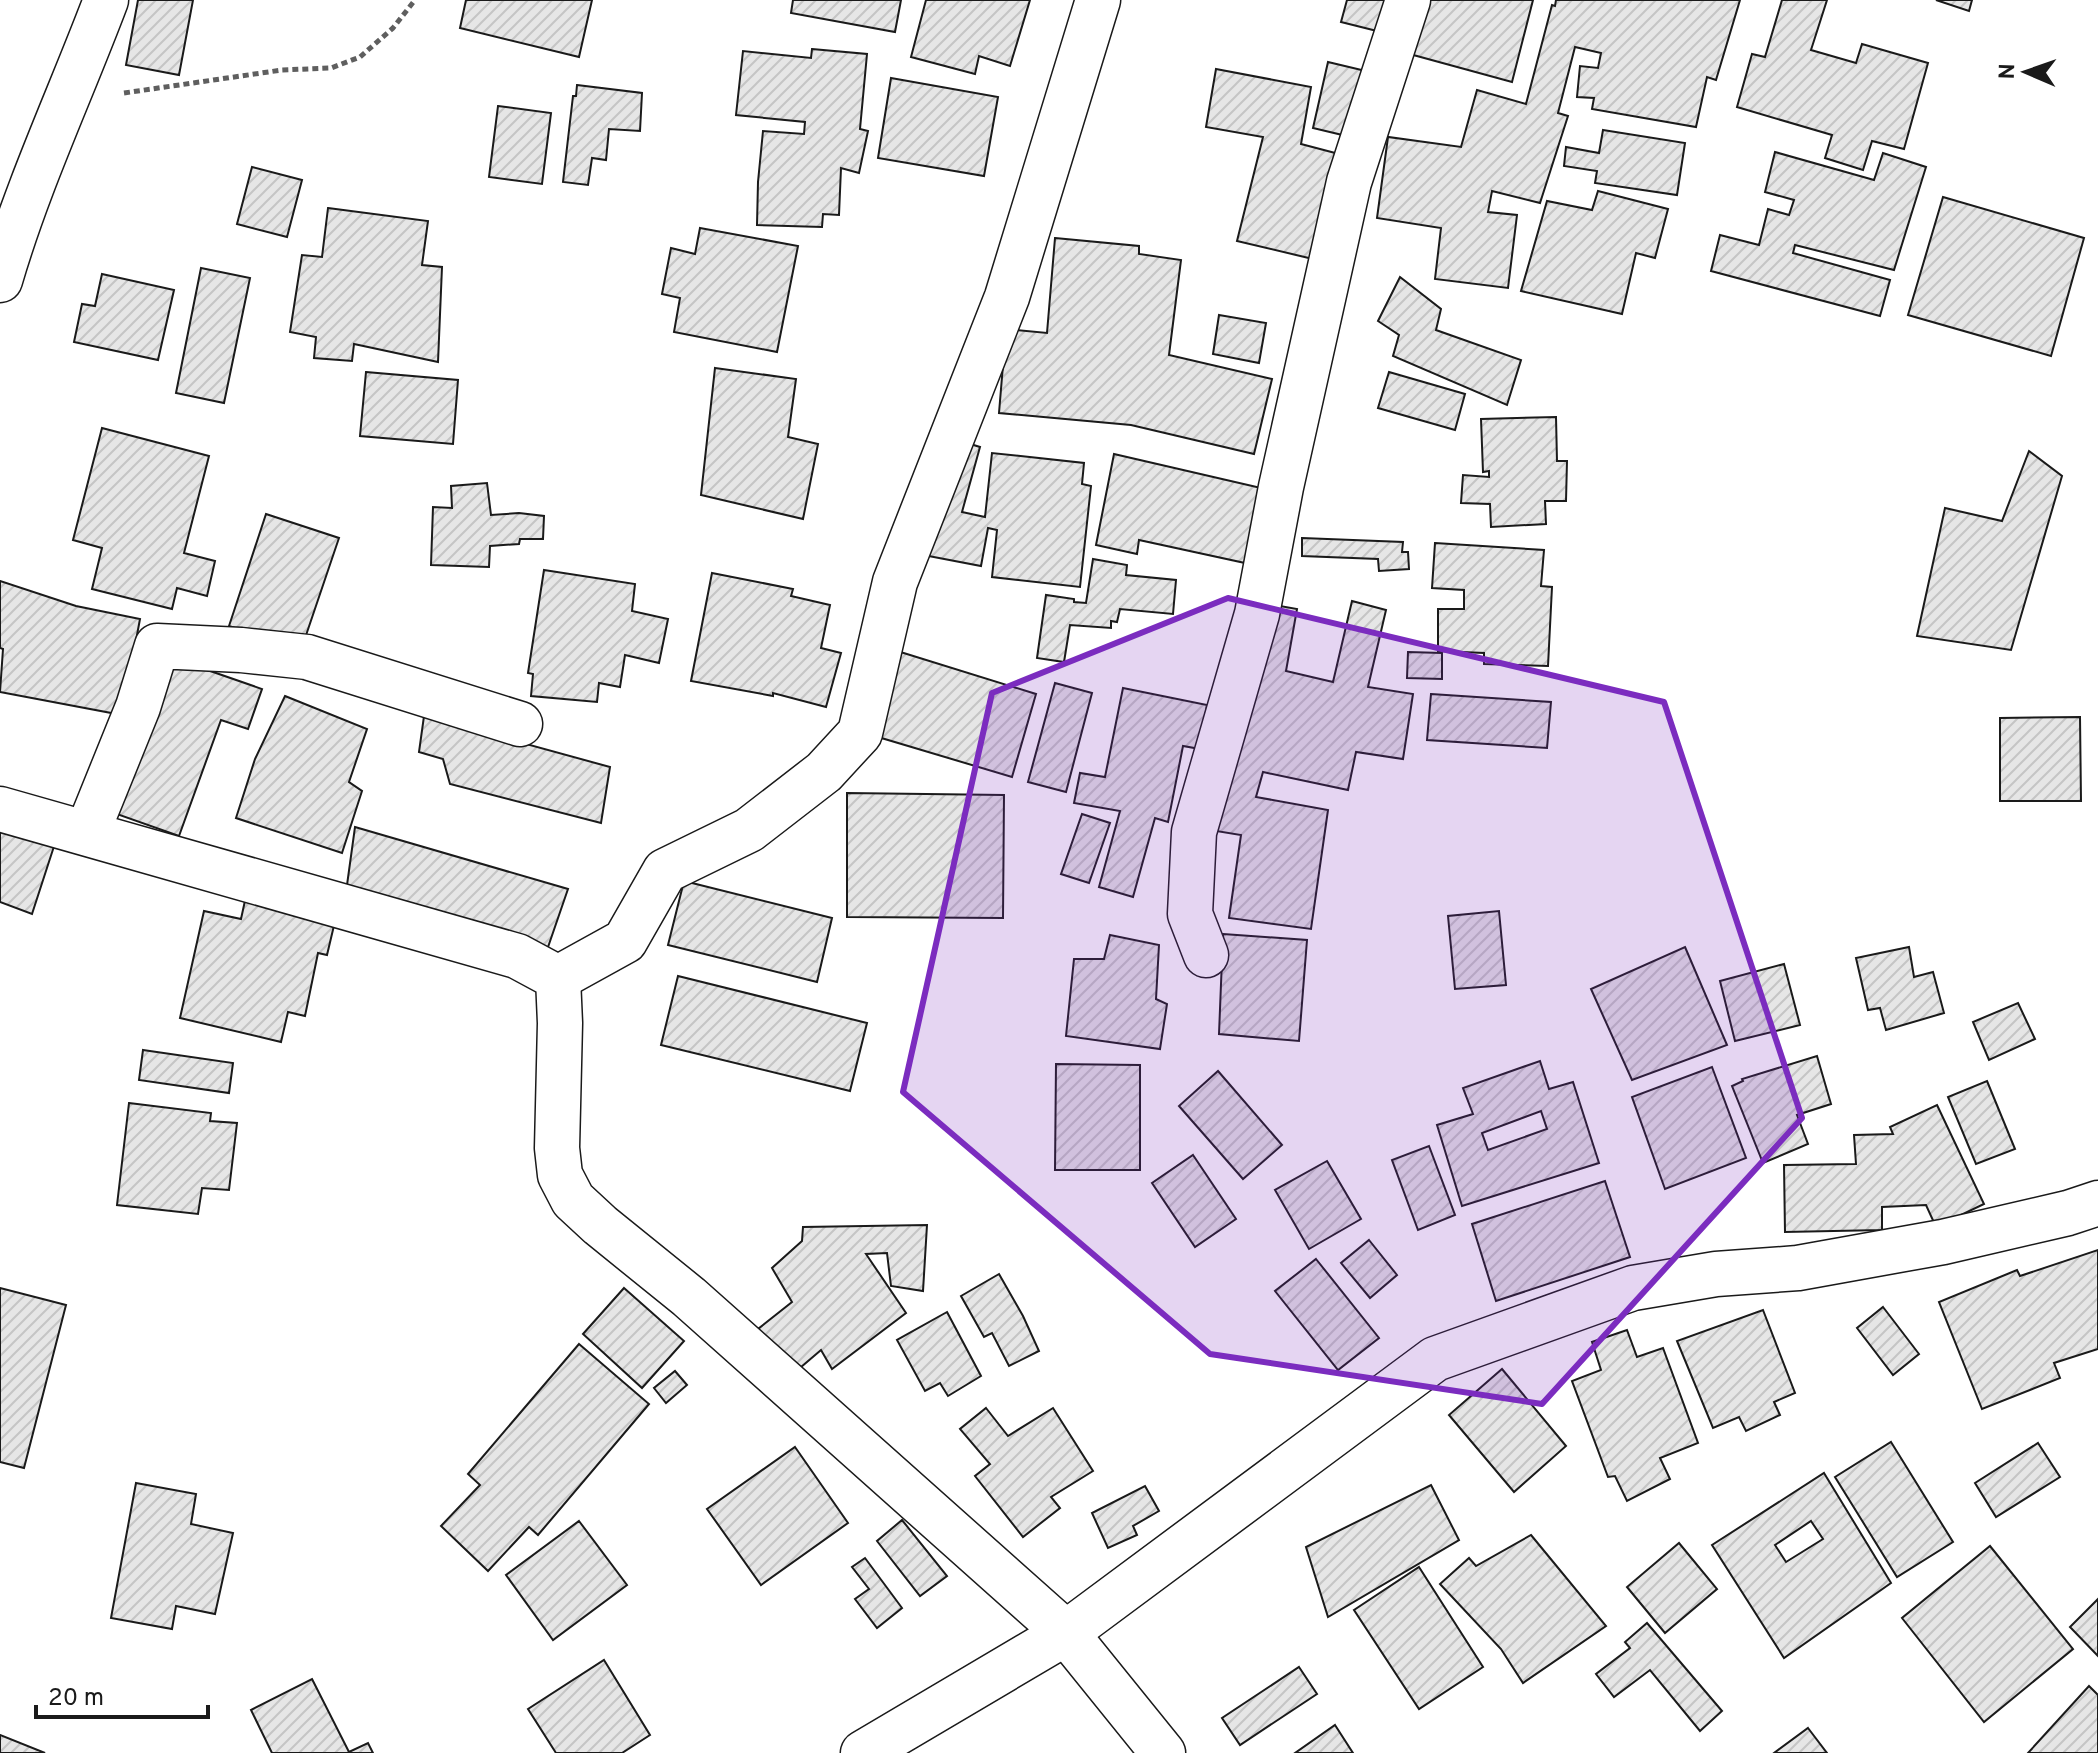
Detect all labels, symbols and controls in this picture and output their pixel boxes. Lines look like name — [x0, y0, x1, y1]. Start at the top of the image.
north arrow — [1986, 32, 2066, 112]
text: N — [1995, 63, 2022, 80]
scale bar — [36, 1669, 208, 1719]
text: 20 m — [48, 1684, 104, 1714]

